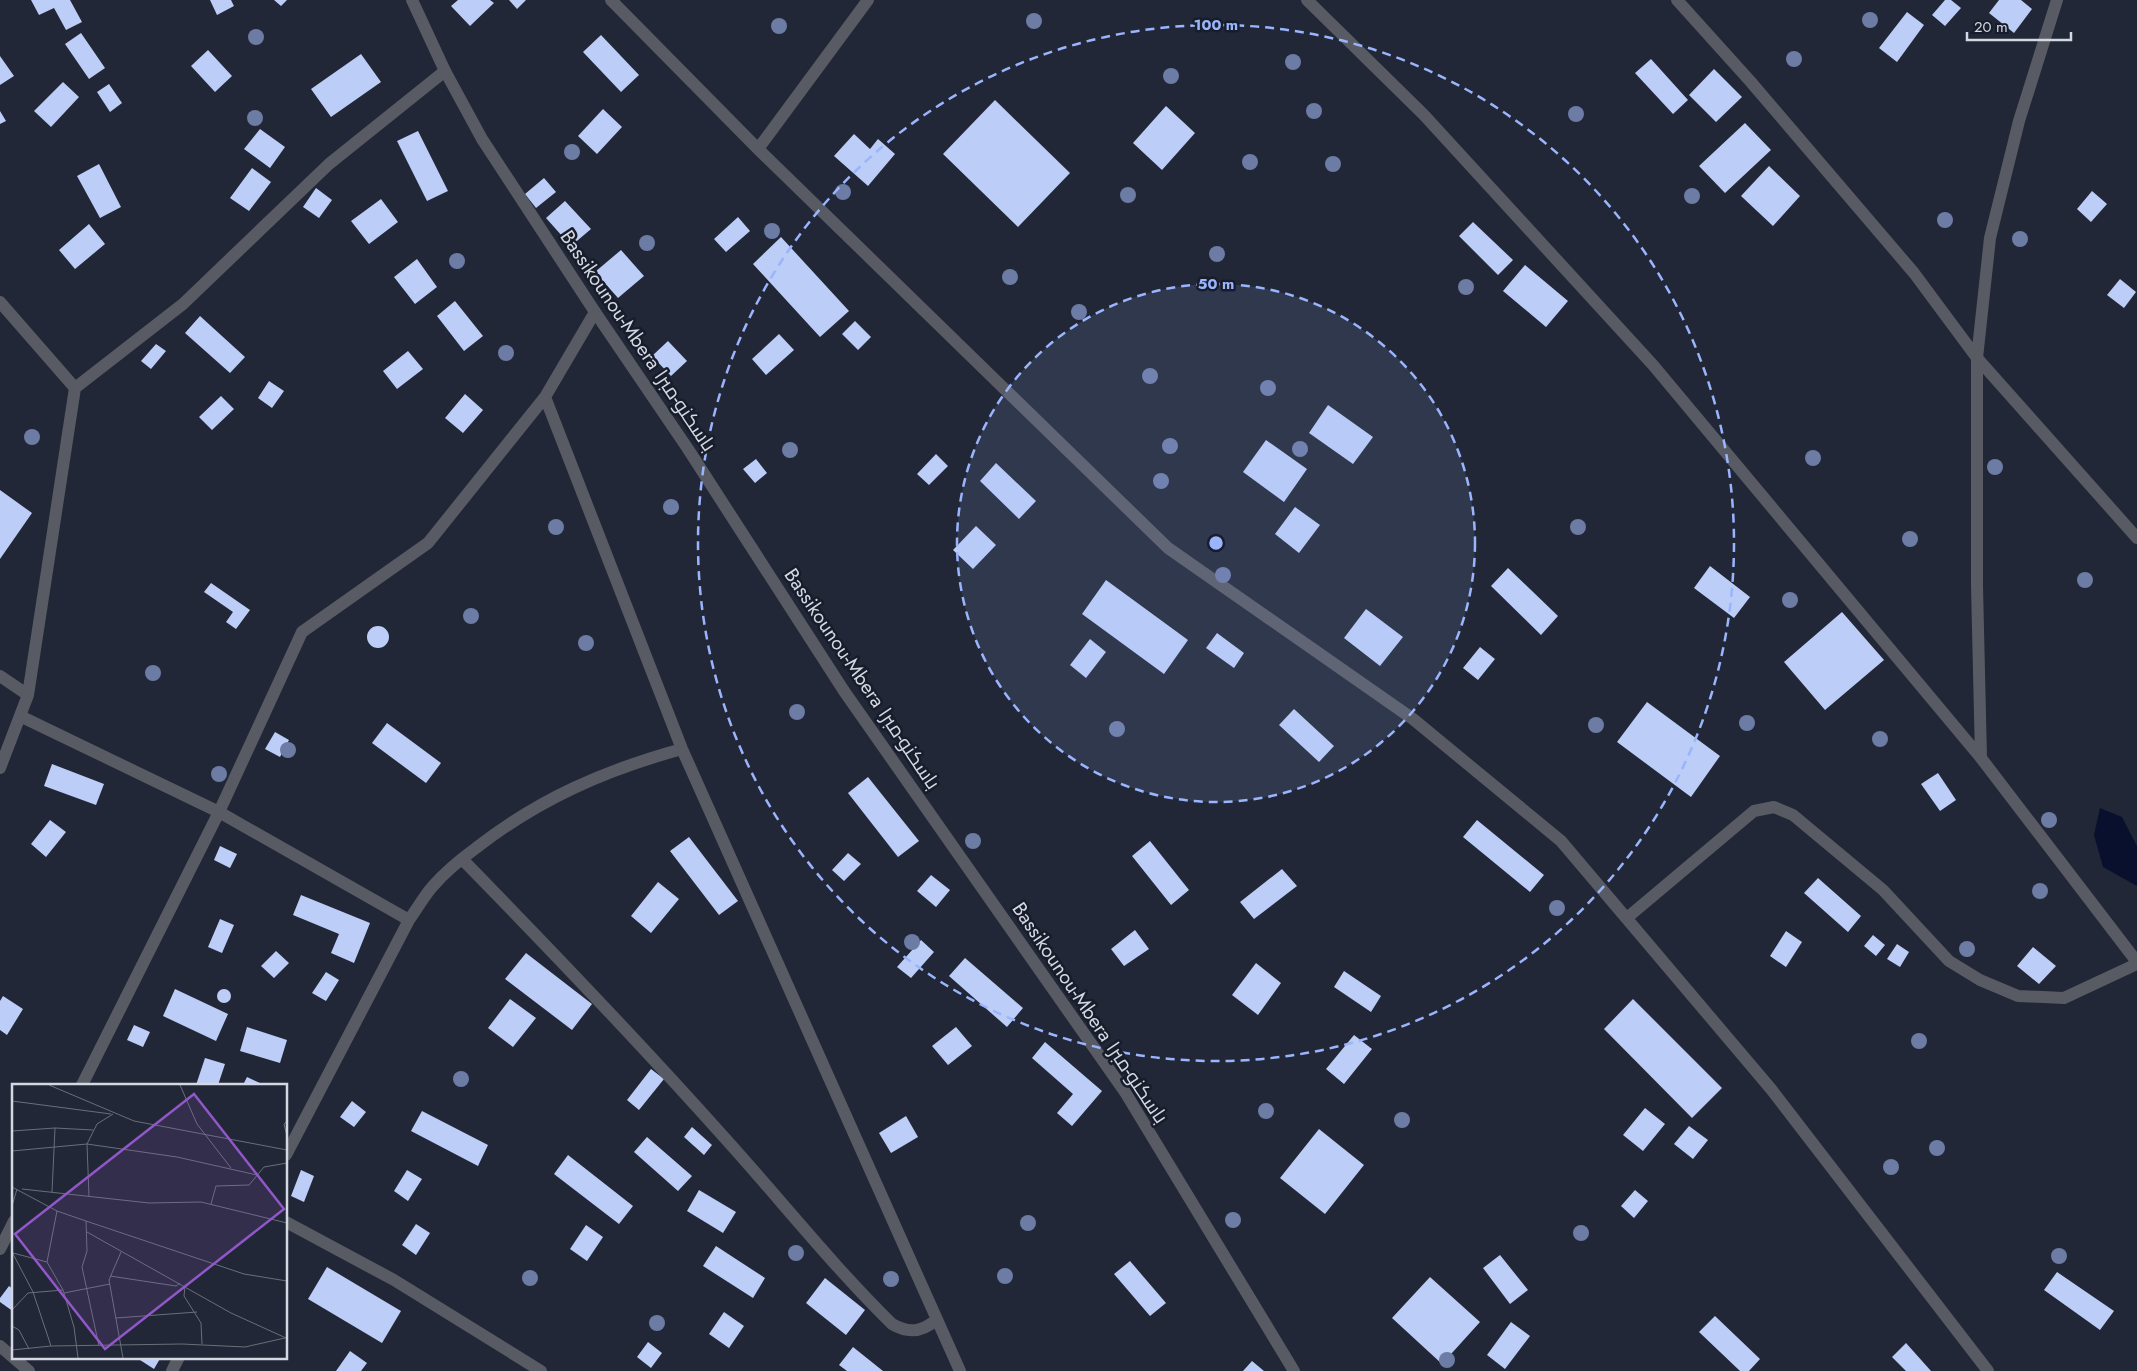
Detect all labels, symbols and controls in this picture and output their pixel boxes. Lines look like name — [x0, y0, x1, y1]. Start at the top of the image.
scale bar — [1967, 10, 2071, 42]
text: 100 m — [1194, 14, 1238, 36]
text: 20 m — [1974, 16, 2008, 38]
street label: Bassikounou-Mbera باسكنو-مبرا — [553, 225, 723, 457]
text: 50 m — [1198, 273, 1234, 295]
centre of rings — [1207, 534, 1225, 552]
street label: Bassikounou-Mbera باسكنو-مبرا — [777, 563, 947, 795]
street label: Bassikounou-Mbera باسكنو-مبرا — [1005, 897, 1175, 1129]
inset map — [12, 1084, 288, 1358]

